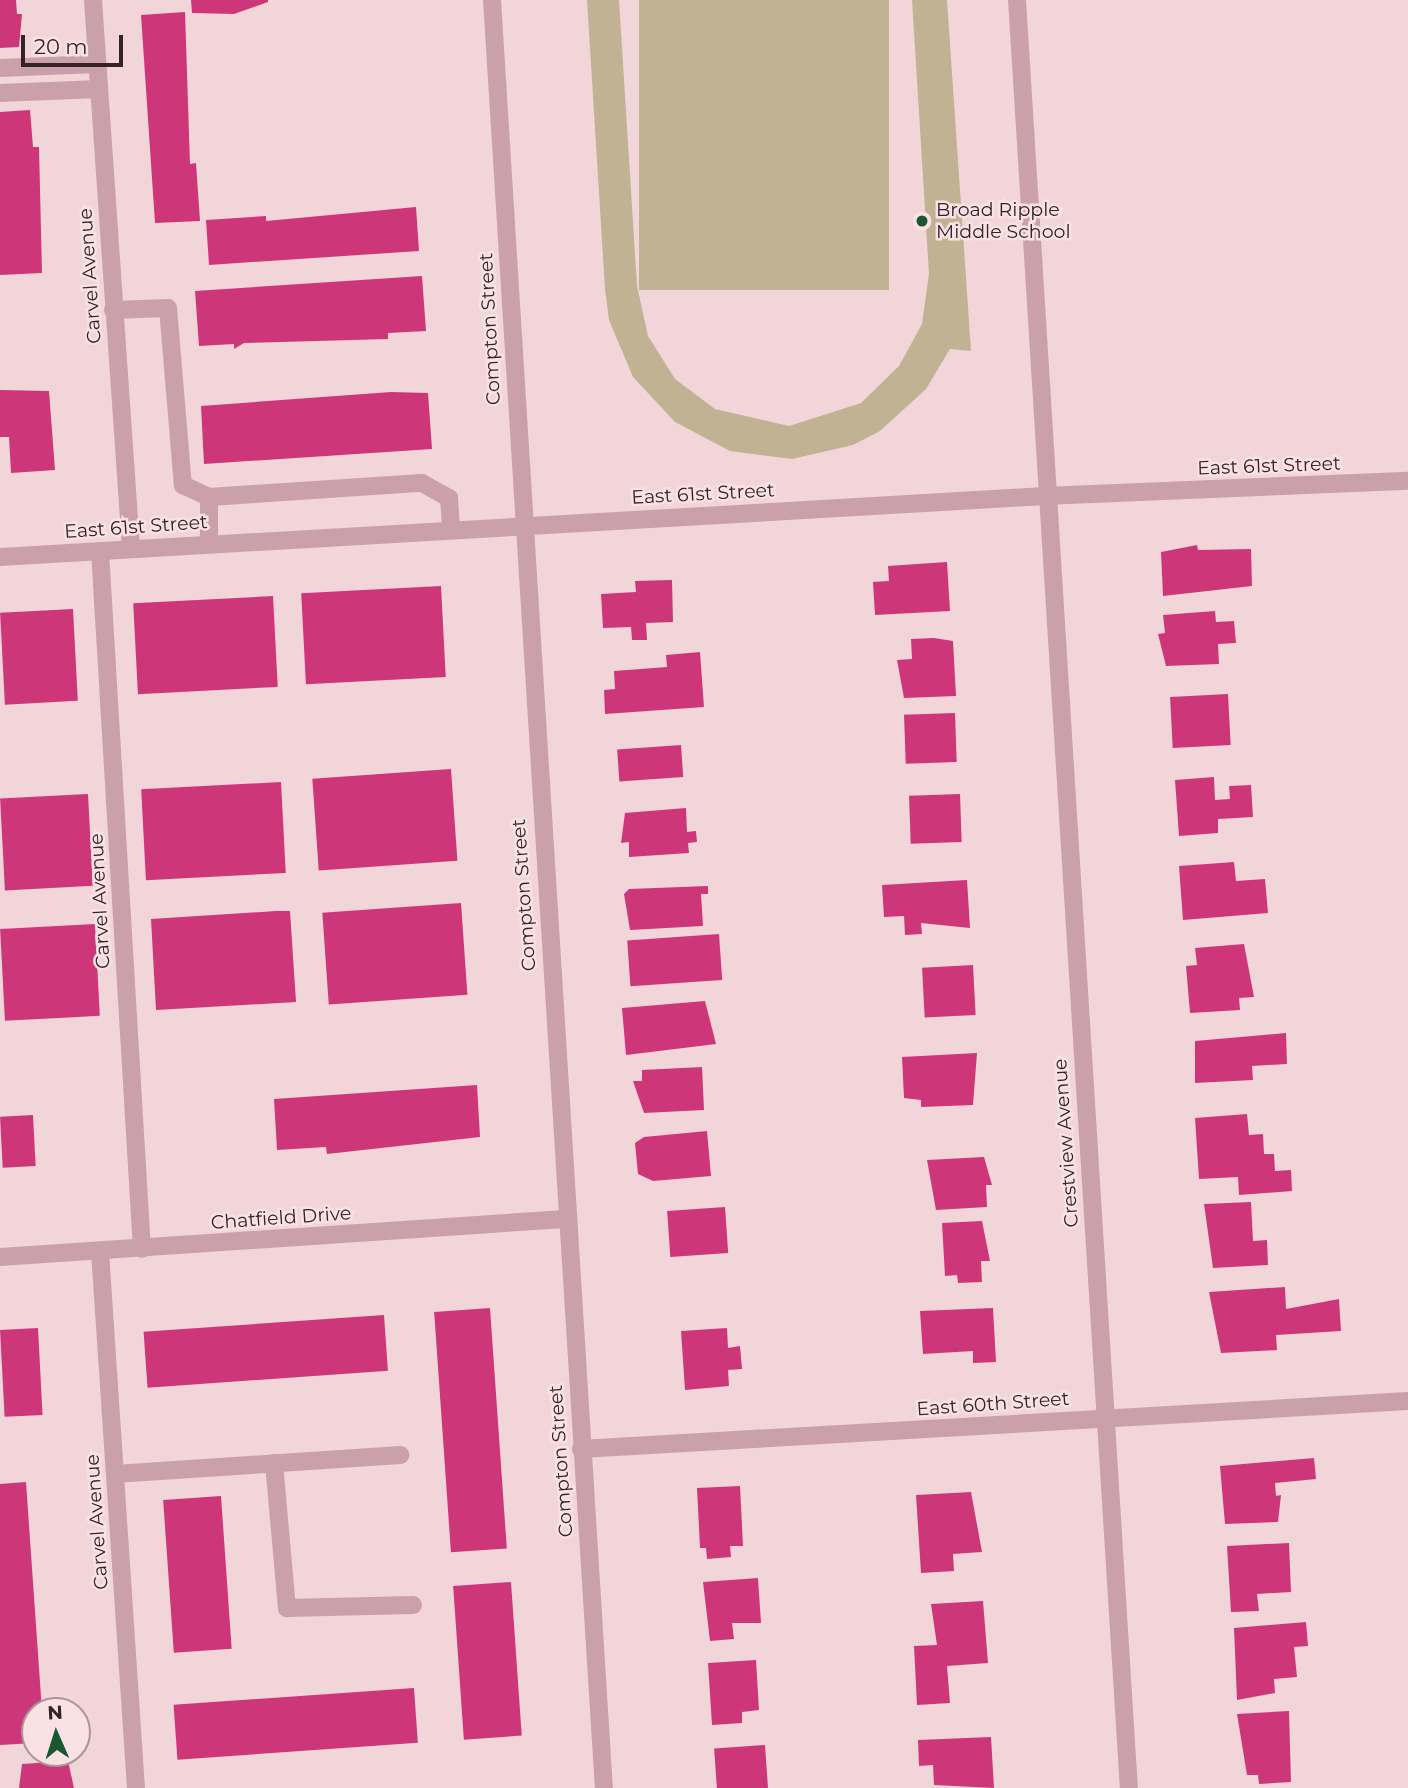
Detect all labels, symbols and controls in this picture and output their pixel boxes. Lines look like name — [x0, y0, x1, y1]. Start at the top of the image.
scale bar — [24, 21, 126, 65]
text: 20 m — [34, 34, 88, 59]
place label: Broad Ripple Middle School — [936, 199, 1071, 243]
street label: Carvel Avenue — [74, 208, 106, 344]
marker: Broad Ripple Middle School — [914, 213, 930, 229]
street label: Compton Street — [475, 252, 505, 406]
street label: East 61st Street — [1197, 452, 1341, 480]
street label: East 61st Street — [631, 479, 775, 509]
street label: East 61st Street — [64, 511, 208, 543]
street label: Compton Street — [507, 818, 541, 972]
street label: Carvel Avenue — [85, 833, 115, 969]
street label: Crestview Avenue — [1049, 1058, 1083, 1228]
street label: Chatfield Drive — [210, 1202, 352, 1234]
street label: Compton Street — [544, 1384, 578, 1538]
street label: East 60th Street — [916, 1387, 1070, 1421]
street label: Carvel Avenue — [81, 1454, 113, 1590]
north arrow — [21, 1697, 91, 1767]
text: N — [47, 1701, 63, 1724]

